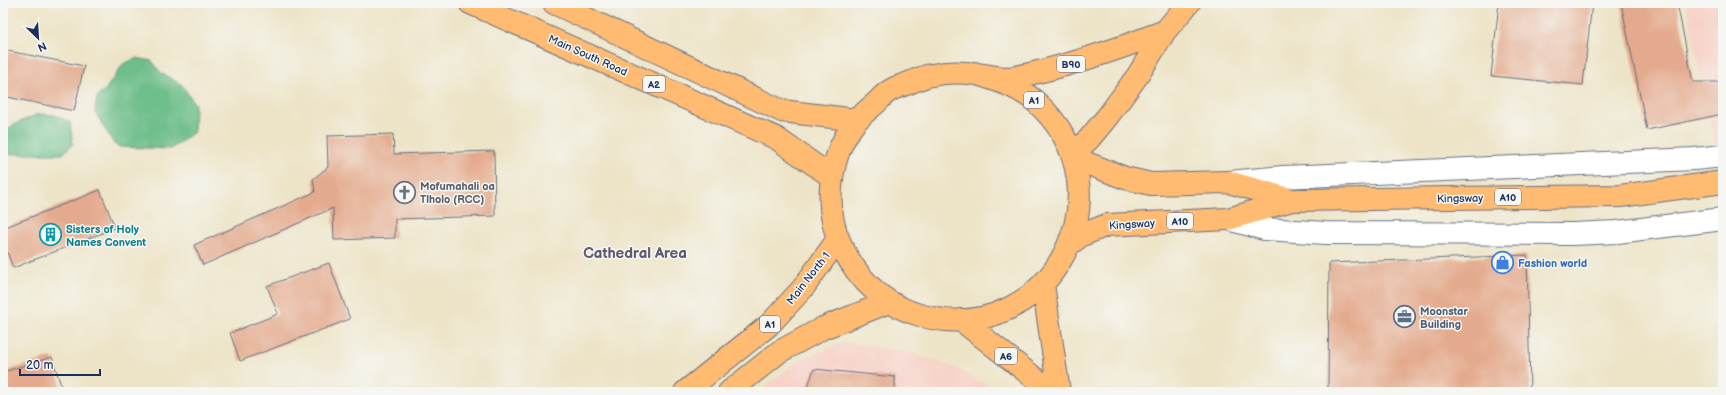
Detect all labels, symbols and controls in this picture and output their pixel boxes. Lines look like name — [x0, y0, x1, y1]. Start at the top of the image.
north arrow — [18, 18, 58, 58]
street label: Main South Road — [546, 32, 629, 79]
text: N — [36, 39, 49, 54]
road number: B90 — [1057, 56, 1085, 72]
road number: A2 — [643, 76, 665, 92]
road number: A1 — [1024, 92, 1044, 108]
church icon: Mofumahali oa Tlholo (RCC) — [392, 179, 418, 205]
place label: Mofumahali oa Tlholo (RCC) — [420, 180, 495, 206]
road number: A10 — [1495, 189, 1521, 205]
street label: Kingsway — [1437, 192, 1483, 205]
road number: A10 — [1167, 213, 1193, 229]
street label: Kingsway — [1109, 216, 1156, 233]
building icon: Sisters of Holy Names Convent — [38, 222, 64, 248]
place label: Sisters of Holy Names Convent — [66, 223, 146, 249]
district label: Cathedral Area — [583, 244, 687, 263]
street label: Main North 1 — [784, 250, 833, 307]
shop icon: Fashion world — [1490, 250, 1516, 276]
place label: Fashion world — [1518, 257, 1587, 270]
office icon: Moonstar Building — [1392, 304, 1418, 330]
place label: Moonstar Building — [1420, 305, 1468, 331]
road number: A1 — [760, 316, 780, 332]
road number: A6 — [995, 348, 1017, 364]
scale bar — [20, 351, 100, 377]
text: 20 m — [26, 358, 53, 373]

